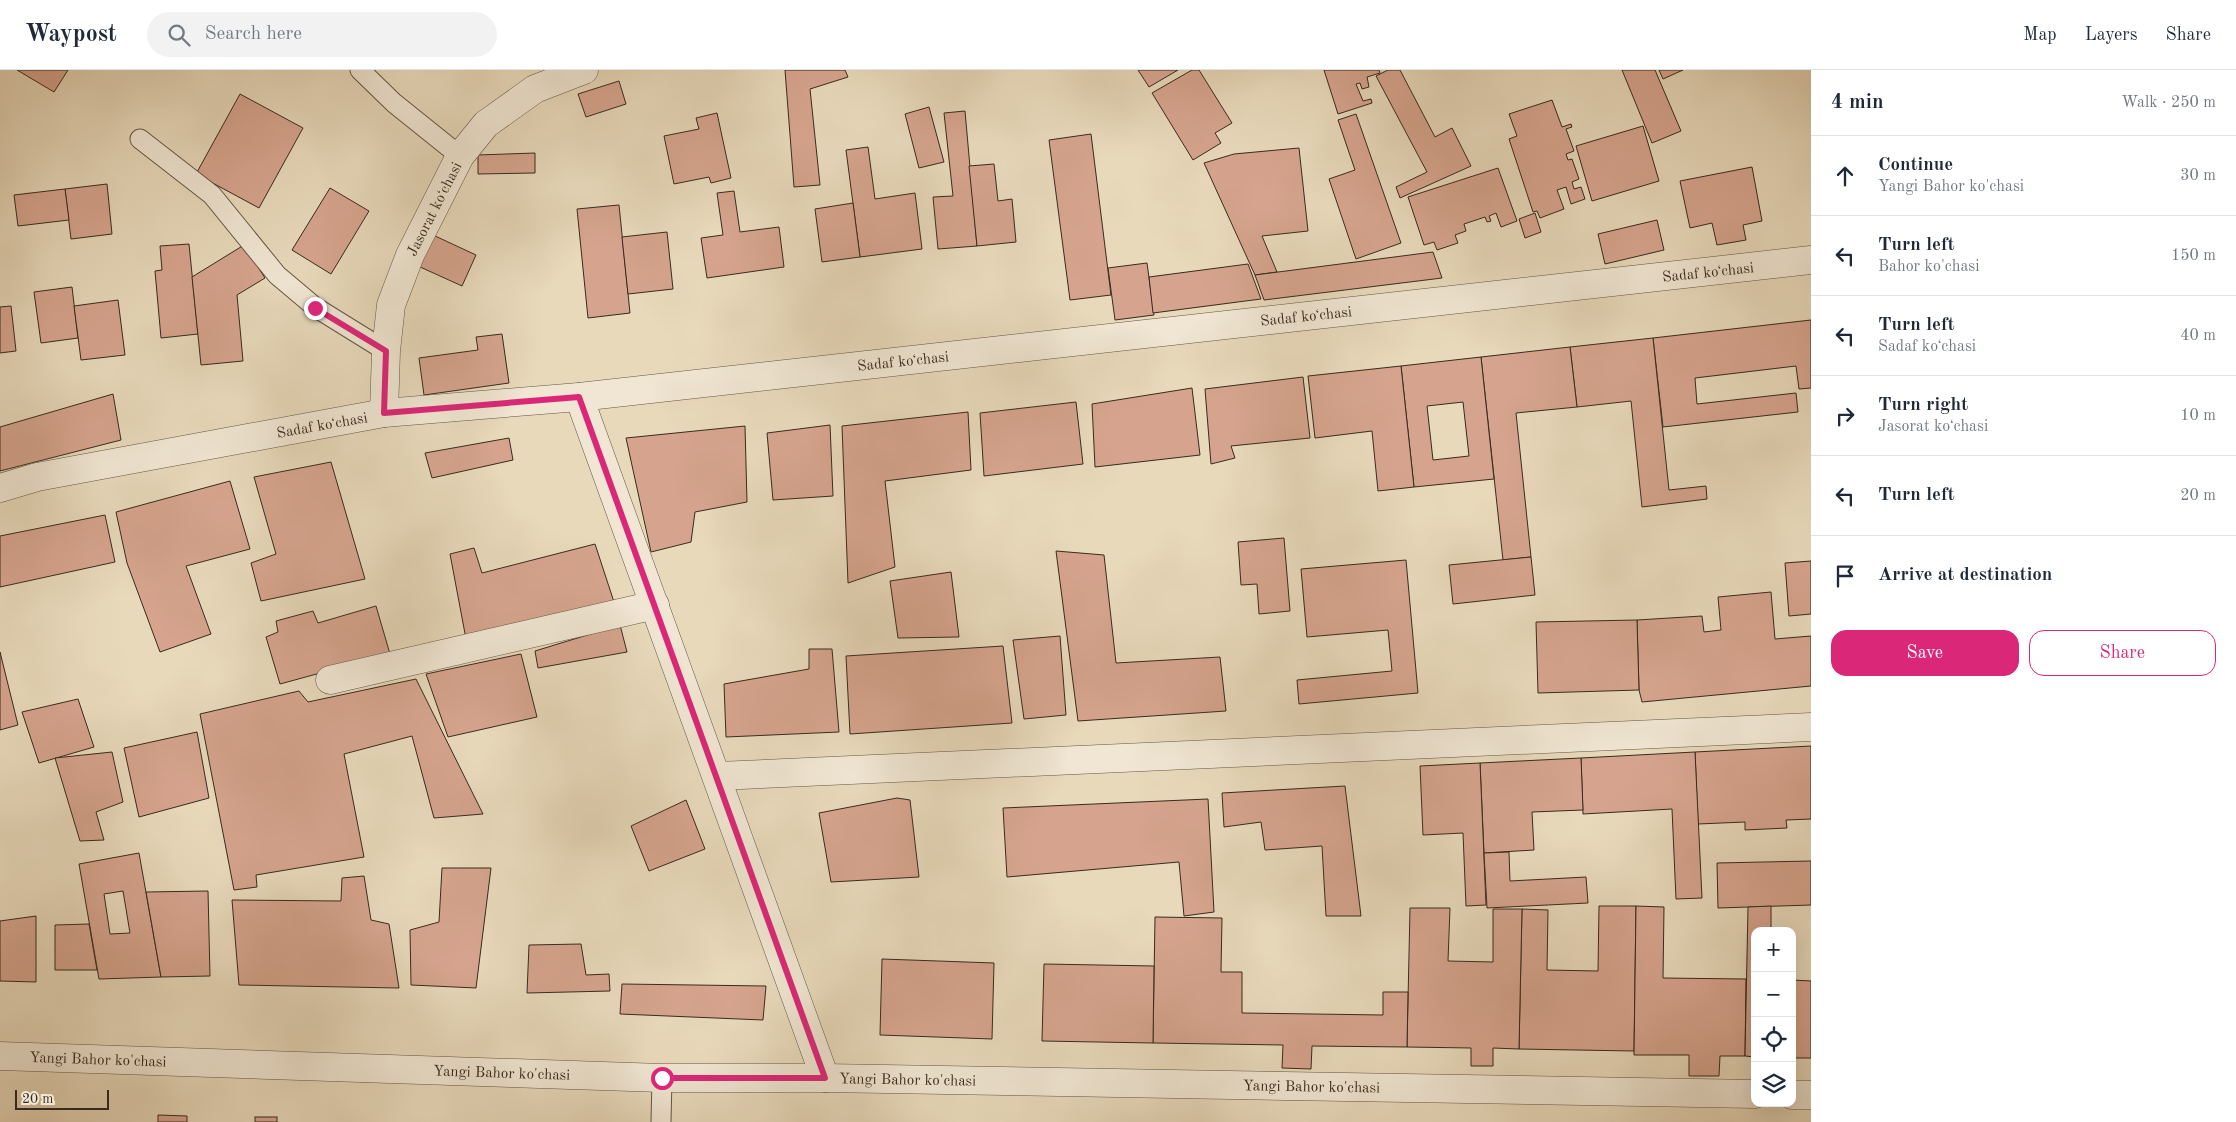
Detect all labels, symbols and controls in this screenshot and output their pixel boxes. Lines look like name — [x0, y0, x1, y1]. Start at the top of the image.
search box — [147, 12, 497, 57]
icon: search — [165, 21, 193, 49]
text: Waypost — [25, 23, 117, 47]
text: Search here — [205, 25, 302, 44]
text: Map — [2023, 26, 2057, 44]
text: Layers — [2085, 26, 2137, 44]
text: Share — [2165, 26, 2211, 44]
text: 4 min — [1831, 92, 1884, 113]
text: Walk · 250 m — [2121, 95, 2216, 111]
text: Continue — [1878, 156, 1953, 175]
street label: Jasorat koʻchasi — [405, 160, 465, 259]
icon: ahead — [1831, 162, 1859, 190]
text: 30 m — [2180, 168, 2216, 184]
text: Yangi Bahor ko'chasi — [1878, 179, 2024, 195]
text: Turn left — [1878, 236, 1955, 255]
icon: left — [1831, 242, 1859, 270]
text: 150 m — [2171, 248, 2216, 264]
text: Bahor ko'chasi — [1878, 259, 1980, 275]
street label: Sadaf koʻchasi — [1662, 261, 1755, 286]
route end — [304, 297, 327, 320]
street label: Sadaf koʻchasi — [1260, 305, 1353, 330]
text: Turn left — [1878, 316, 1955, 335]
icon: left — [1831, 322, 1859, 350]
text: 40 m — [2180, 328, 2216, 344]
text: Sadaf koʻchasi — [1878, 339, 1976, 355]
street label: Sadaf koʻchasi — [857, 350, 950, 375]
text: Turn right — [1878, 396, 1968, 415]
icon: right — [1831, 402, 1859, 430]
text: 10 m — [2180, 408, 2216, 424]
street label: Sadaf koʻchasi — [276, 411, 369, 442]
text: Jasorat koʻchasi — [1878, 419, 1988, 435]
icon: left — [1831, 482, 1859, 510]
text: Turn left — [1878, 486, 1955, 505]
text: 20 m — [2180, 488, 2216, 504]
icon: arrive — [1831, 562, 1859, 590]
text: Arrive at destination — [1878, 566, 2052, 585]
button: Save — [1831, 630, 2019, 676]
button: Share — [2029, 630, 2216, 676]
map controls — [1751, 927, 1796, 1107]
button: + — [1751, 927, 1796, 972]
button: − — [1751, 972, 1796, 1017]
button: locate — [1751, 1017, 1796, 1062]
street label: Yangi Bahor ko'chasi — [29, 1051, 167, 1071]
button: layers — [1751, 1062, 1796, 1107]
street label: Yangi Bahor ko'chasi — [433, 1064, 571, 1084]
route start — [651, 1067, 674, 1090]
street label: Yangi Bahor ko'chasi — [839, 1072, 976, 1090]
street label: Yangi Bahor ko'chasi — [1243, 1079, 1380, 1097]
scale bar — [15, 1087, 109, 1110]
text: 20 m — [22, 1092, 53, 1106]

